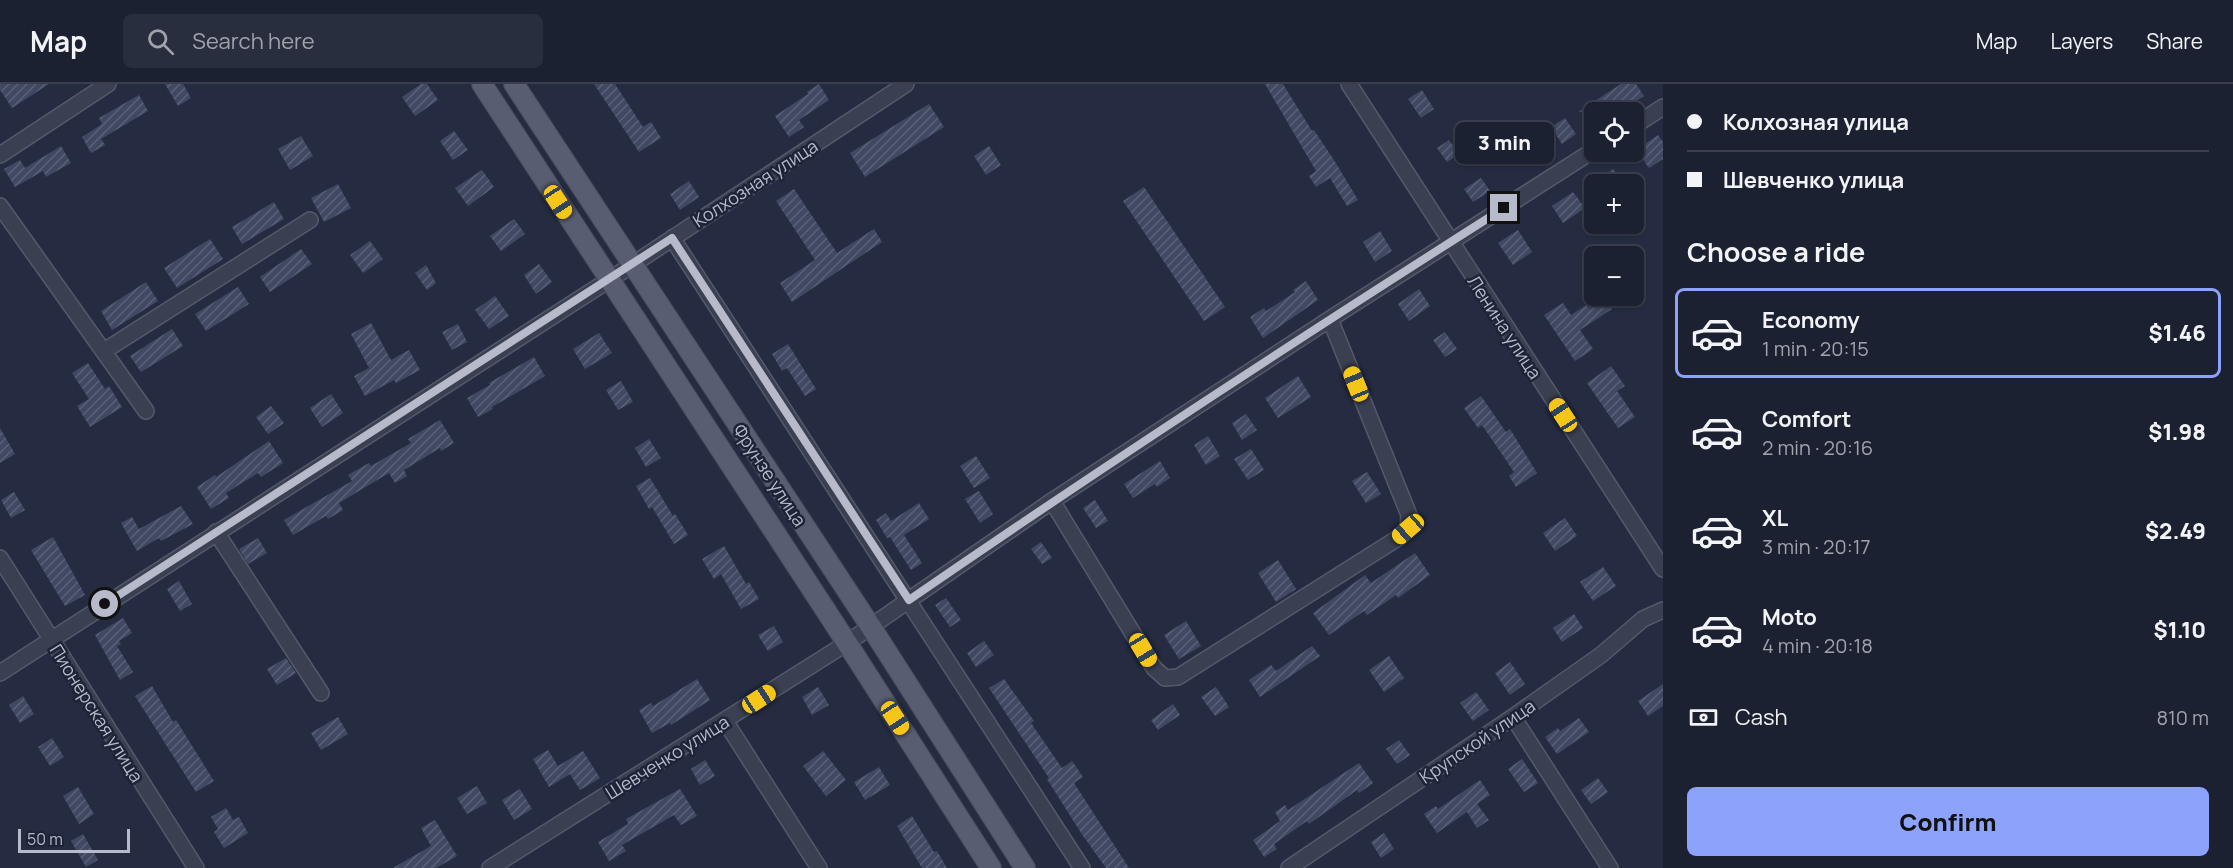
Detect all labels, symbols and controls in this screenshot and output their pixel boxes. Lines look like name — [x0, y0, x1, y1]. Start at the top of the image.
search box — [123, 14, 543, 68]
text: Map — [30, 22, 87, 60]
icon: search — [144, 25, 177, 58]
text: Search here — [192, 26, 315, 56]
text: Map — [1976, 27, 2017, 55]
text: Layers — [2050, 27, 2113, 55]
text: Share — [2146, 27, 2203, 55]
map controls — [1584, 102, 1644, 306]
button: locate — [1584, 102, 1644, 162]
text: Колхозная улица — [1723, 107, 1909, 137]
callout: 3 min — [1454, 121, 1553, 163]
text: 3 min — [1478, 129, 1531, 156]
street label: Колхозная улица — [688, 134, 822, 232]
text: Шевченко улица — [1723, 165, 1904, 195]
button: + — [1584, 174, 1644, 234]
car — [541, 182, 575, 222]
route end — [1490, 194, 1517, 221]
text: Choose a ride — [1687, 233, 1865, 270]
button: − — [1584, 246, 1644, 306]
street label: Ленина улица — [1463, 271, 1547, 383]
text: Economy — [1762, 305, 1860, 335]
icon: car — [1690, 306, 1744, 360]
text: $1.46 — [2149, 318, 2206, 348]
text: 1 min · 20:15 — [1762, 335, 1869, 362]
car — [1341, 364, 1371, 404]
car — [1546, 395, 1580, 435]
text: Comfort — [1762, 404, 1851, 434]
icon: car — [1690, 405, 1744, 459]
text: $1.98 — [2148, 417, 2206, 447]
street label: Фрунзе улица — [728, 419, 812, 531]
text: 2 min · 20:16 — [1762, 434, 1873, 461]
text: XL — [1762, 503, 1788, 533]
icon: car — [1690, 504, 1744, 558]
car — [1389, 510, 1427, 548]
text: $2.49 — [2145, 516, 2206, 546]
text: 3 min · 20:17 — [1762, 533, 1871, 560]
route start — [91, 590, 118, 617]
text: Moto — [1762, 602, 1817, 632]
icon: car — [1690, 603, 1744, 657]
text: $1.10 — [2154, 615, 2206, 645]
car — [1126, 630, 1160, 670]
text: 4 min · 20:18 — [1762, 632, 1873, 659]
street label: Пионерская улица — [45, 639, 149, 787]
car — [739, 682, 779, 716]
street label: Крупской улица — [1414, 693, 1540, 789]
car — [878, 698, 912, 738]
icon: cash — [1687, 701, 1720, 734]
text: Cash — [1735, 702, 1788, 732]
text: 810 m — [2156, 704, 2209, 731]
street label: Шевченко улица — [601, 709, 733, 805]
button: Confirm — [1687, 787, 2209, 856]
scale bar — [18, 826, 130, 854]
text: 50 m — [27, 828, 63, 850]

